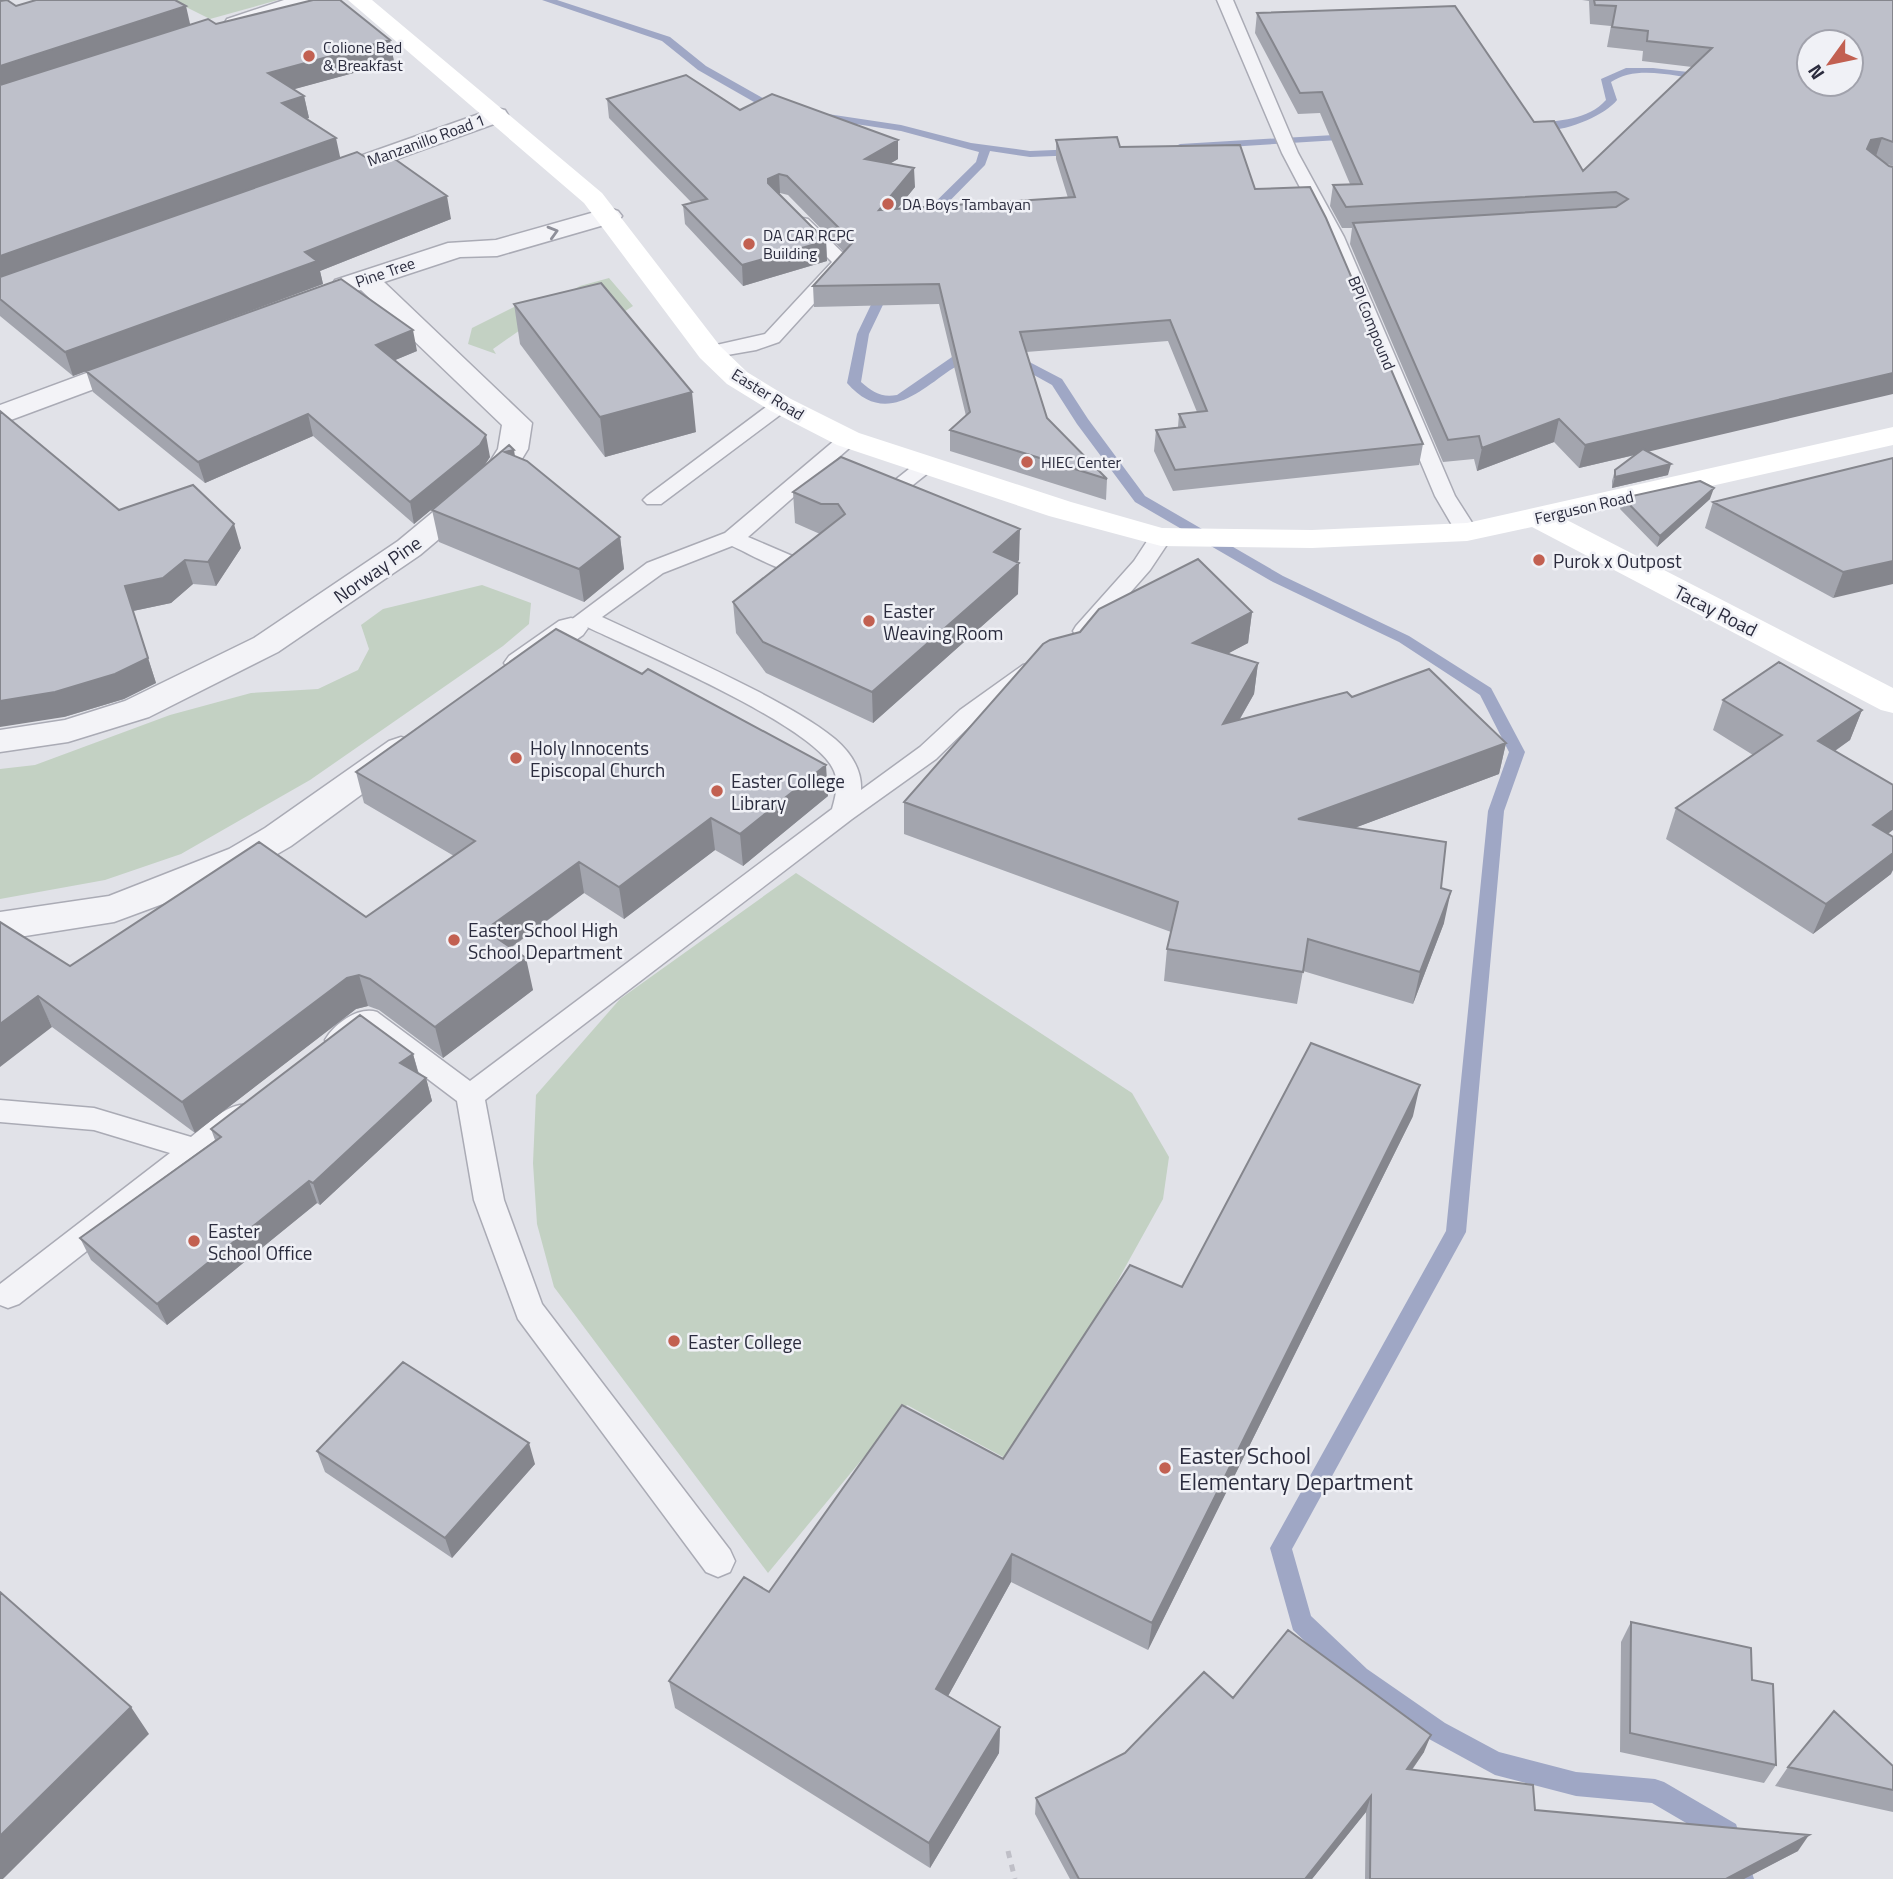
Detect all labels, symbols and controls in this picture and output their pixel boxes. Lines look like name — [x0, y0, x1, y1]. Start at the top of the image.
north arrow — [1795, 28, 1865, 98]
place label: Colione Bed & Breakfast — [323, 35, 403, 77]
marker: Colione Bed & Breakfast — [301, 48, 317, 64]
text: N — [1800, 59, 1831, 86]
street label: Manzanillo Road 1 — [364, 108, 488, 172]
place label: DA Boys Tambayan — [902, 192, 1031, 216]
marker: DA Boys Tambayan — [880, 196, 896, 212]
place label: DA CAR RCPC Building — [763, 223, 855, 265]
one-way arrow — [547, 225, 559, 240]
marker: DA CAR RCPC Building — [741, 236, 757, 252]
street label: Pine Tree — [352, 251, 418, 293]
street label: BPI Compound — [1342, 272, 1402, 374]
street label: Easter Road — [727, 362, 809, 426]
place label: HIEC Center — [1041, 450, 1122, 474]
marker: HIEC Center — [1019, 454, 1035, 470]
street label: Ferguson Road — [1532, 484, 1636, 530]
street label: Norway Pine — [327, 528, 427, 610]
place label: Purok x Outpost — [1553, 546, 1682, 575]
marker: Purok x Outpost — [1531, 552, 1547, 568]
street label: Tacay Road — [1669, 577, 1763, 643]
place label: Easter Weaving Room — [883, 596, 1003, 647]
marker: Easter Weaving Room — [861, 613, 877, 629]
place label: Holy Innocents Episcopal Church — [530, 733, 665, 784]
marker: Holy Innocents Episcopal Church — [508, 750, 524, 766]
place label: Easter College Library — [731, 766, 845, 817]
marker: Easter College Library — [709, 783, 725, 799]
place label: Easter School High School Department — [468, 915, 623, 966]
marker: Easter School High School Department — [446, 932, 462, 948]
place label: Easter School Office — [208, 1216, 312, 1267]
marker: Easter School Office — [186, 1233, 202, 1249]
place label: Easter College — [688, 1327, 802, 1356]
marker: Easter College — [666, 1333, 682, 1349]
place label: Easter School Elementary Department — [1179, 1438, 1413, 1499]
marker: Easter School Elementary Department — [1157, 1460, 1173, 1476]

